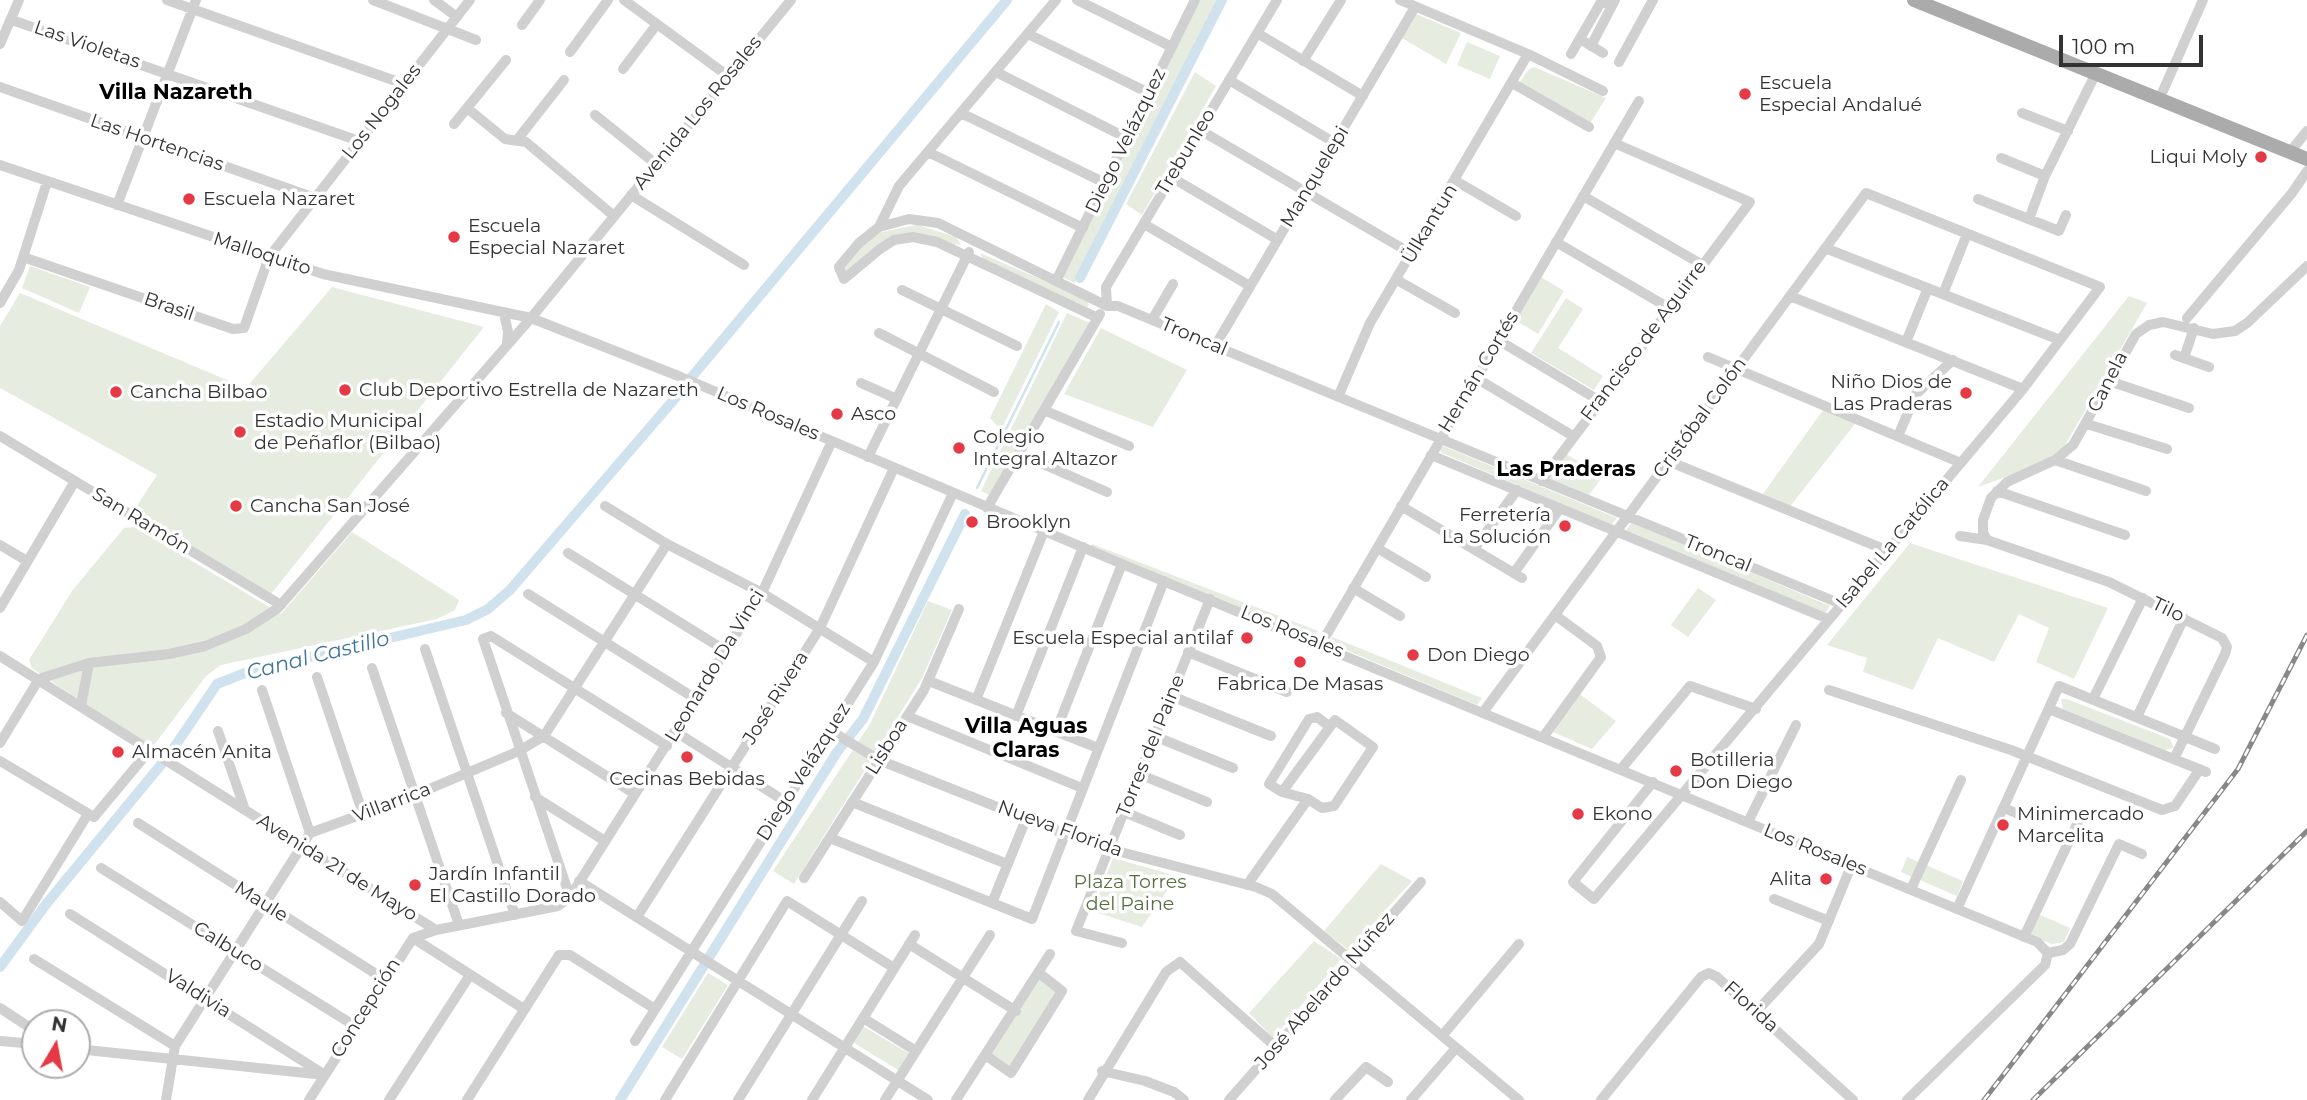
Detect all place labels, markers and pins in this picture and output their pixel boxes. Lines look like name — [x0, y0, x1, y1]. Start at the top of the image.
place label: Escuela Especial Andalué — [1759, 72, 1922, 116]
marker: Escuela Especial Andalué — [1737, 86, 1753, 102]
place label: Liqui Moly — [2150, 146, 2247, 168]
marker: Liqui Moly — [2253, 149, 2269, 165]
place label: Escuela Nazaret — [203, 188, 355, 210]
marker: Escuela Nazaret — [181, 191, 197, 207]
place label: Escuela Especial Nazaret — [468, 215, 625, 259]
marker: Escuela Especial Nazaret — [446, 229, 462, 245]
place label: Niño Dios de Las Praderas — [1830, 371, 1952, 415]
place label: Club Deportivo Estrella de Nazareth — [359, 379, 699, 401]
place label: Cancha Bilbao — [130, 381, 267, 403]
marker: Club Deportivo Estrella de Nazareth — [337, 382, 353, 398]
marker: Cancha Bilbao — [108, 384, 124, 400]
marker: Niño Dios de Las Praderas — [1958, 385, 1974, 401]
place label: Asco — [851, 403, 896, 425]
marker: Asco — [829, 406, 845, 422]
place label: Estadio Municipal de Peñaflor (Bilbao) — [254, 410, 441, 454]
marker: Estadio Municipal de Peñaflor (Bilbao) — [232, 424, 248, 440]
place label: Colegio Integral Altazor — [973, 426, 1118, 470]
marker: Colegio Integral Altazor — [951, 440, 967, 456]
place label: Cancha San José — [250, 495, 410, 517]
marker: Cancha San José — [228, 498, 244, 514]
place label: Ferretería La Solución — [1442, 504, 1551, 548]
place label: Brooklyn — [986, 511, 1071, 533]
marker: Brooklyn — [964, 514, 980, 530]
marker: Ferretería La Solución — [1557, 518, 1573, 534]
place label: Escuela Especial antilaf — [1012, 627, 1233, 649]
marker: Escuela Especial antilaf — [1239, 630, 1255, 646]
place label: Don Diego — [1427, 644, 1530, 666]
marker: Don Diego — [1405, 647, 1421, 663]
marker: Fabrica De Masas — [1292, 654, 1308, 670]
place label: Fabrica De Masas — [1217, 673, 1383, 695]
place label: Almacén Anita — [132, 741, 272, 763]
marker: Almacén Anita — [110, 744, 126, 760]
marker: Cecinas Bebidas — [679, 749, 695, 765]
place label: Botilleria Don Diego — [1690, 749, 1793, 793]
marker: Botilleria Don Diego — [1668, 763, 1684, 779]
place label: Cecinas Bebidas — [609, 768, 765, 790]
place label: Ekono — [1592, 803, 1652, 825]
place label: Minimercado Marcelita — [2017, 803, 2144, 847]
marker: Ekono — [1570, 806, 1586, 822]
marker: Minimercado Marcelita — [1995, 817, 2011, 833]
place label: Jardín Infantil El Castillo Dorado — [429, 863, 596, 907]
place label: Alita — [1770, 868, 1812, 890]
marker: Alita — [1818, 871, 1834, 887]
marker: Jardín Infantil El Castillo Dorado — [407, 877, 423, 893]

